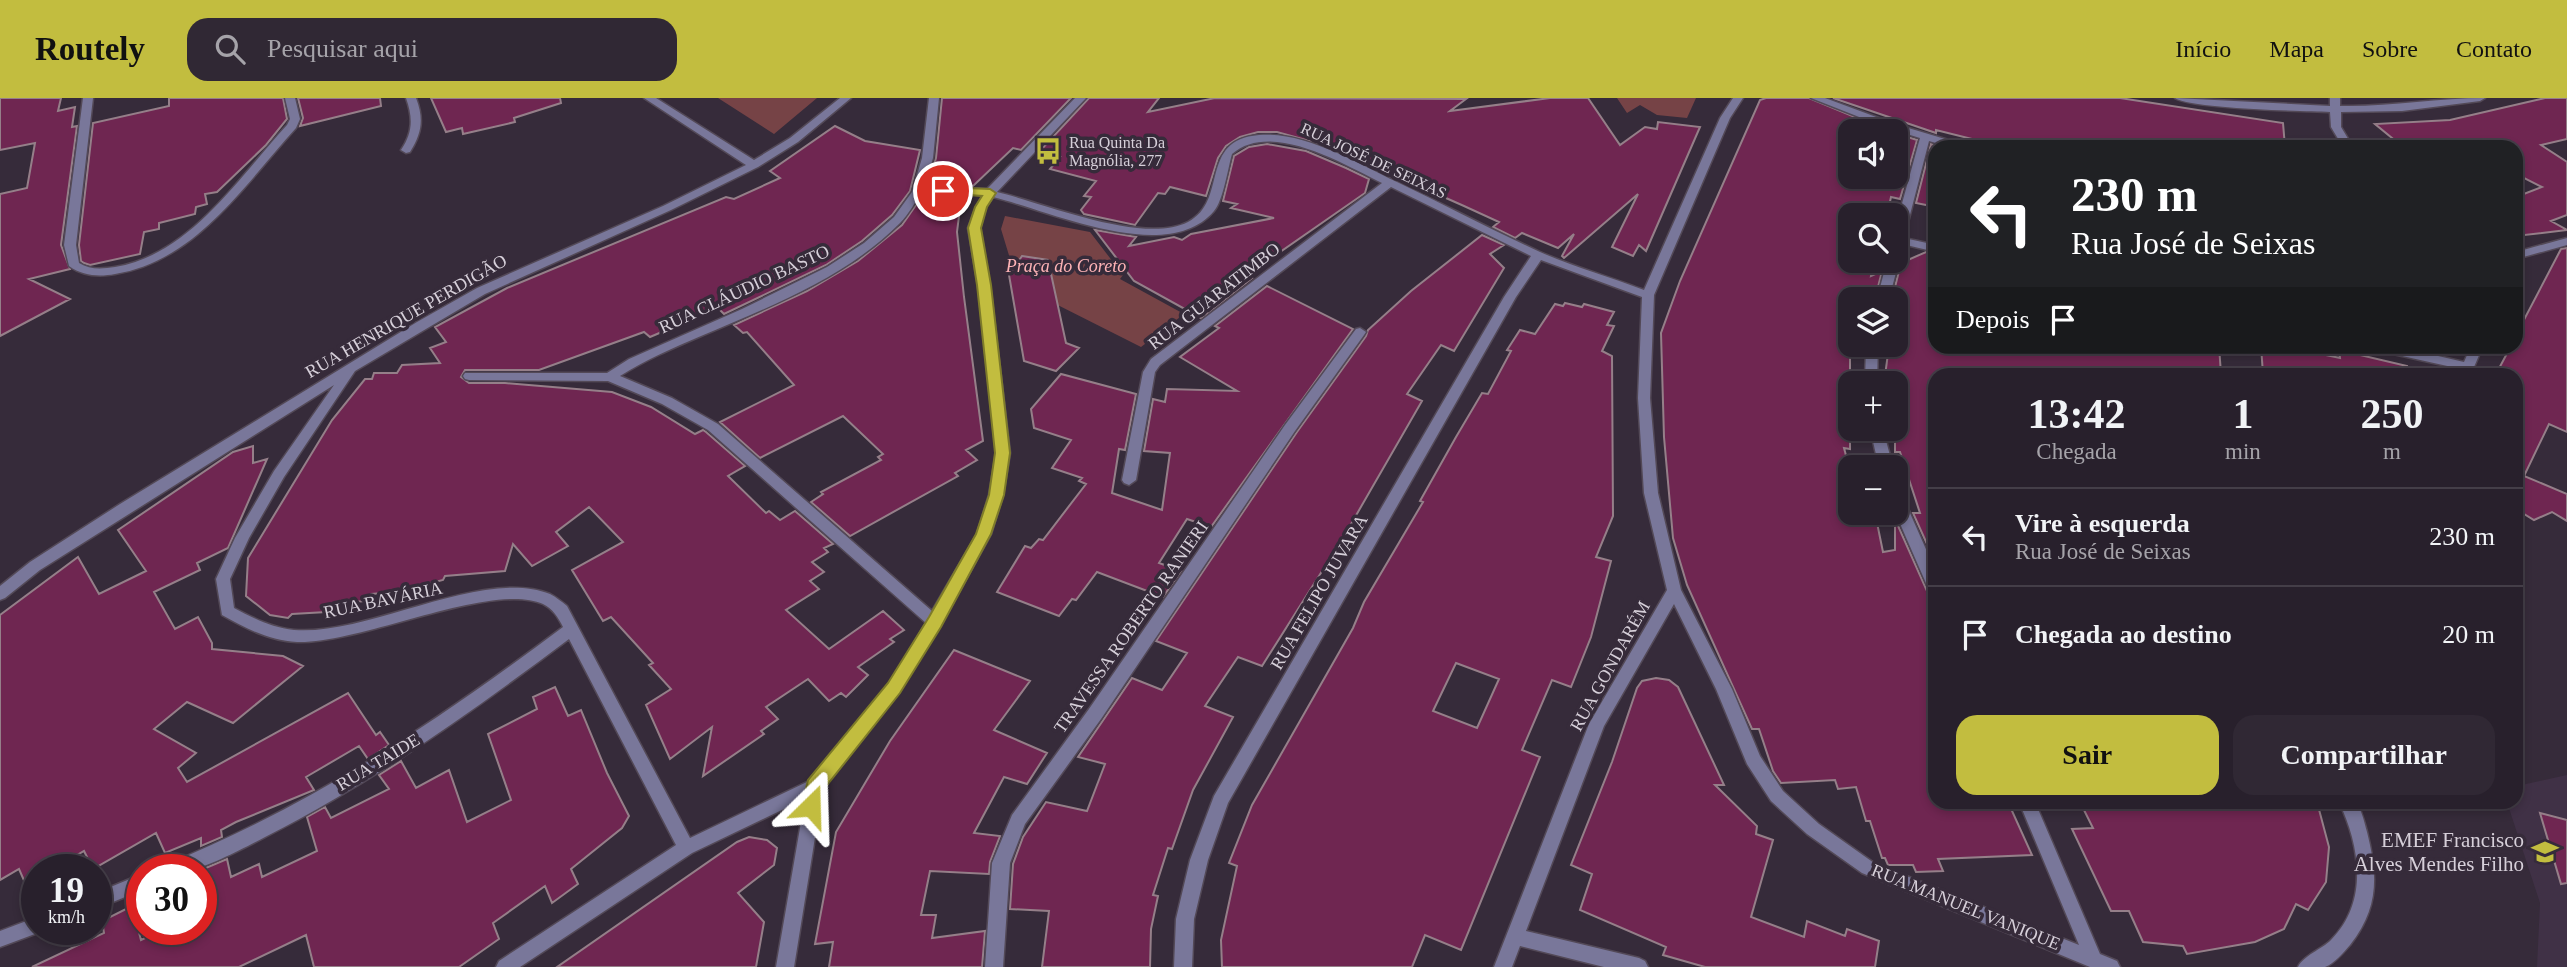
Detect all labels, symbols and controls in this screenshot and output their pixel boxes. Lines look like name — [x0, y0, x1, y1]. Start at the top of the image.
search box — [187, 18, 677, 81]
icon: search — [211, 30, 249, 68]
text: Routely — [35, 31, 145, 67]
text: Pesquisar aqui — [267, 34, 418, 63]
text: Início — [2175, 36, 2231, 62]
text: Mapa — [2269, 36, 2324, 62]
text: Sobre — [2362, 36, 2418, 62]
text: Contato — [2456, 36, 2532, 62]
street label: RUA JOSÉ DE SEIXAS — [1298, 118, 1450, 202]
map controls — [1838, 119, 1908, 525]
button: sound — [1838, 119, 1908, 189]
place label: Rua Quinta Da Magnólia, 277 — [1069, 134, 1165, 170]
bus stop icon: Rua Quinta Da Magnólia, 277 — [1033, 136, 1063, 166]
pin — [913, 161, 973, 221]
text: 230 m — [2071, 167, 2198, 222]
icon: left — [1956, 168, 2047, 259]
icon: arrive — [924, 172, 962, 210]
button: search — [1838, 203, 1908, 273]
text: Rua José de Seixas — [2071, 225, 2315, 261]
street label: RUA GUARATIMBO — [1144, 238, 1284, 354]
street label: RUA CLÁUDIO BASTO — [655, 240, 832, 337]
street label: RUA HENRIQUE PERDIGÃO — [301, 249, 510, 382]
park label: Praça do Coreto — [1005, 256, 1126, 276]
button: layers — [1838, 287, 1908, 357]
icon: arrive — [2044, 301, 2082, 339]
text: Depois — [1956, 305, 2030, 334]
button: + — [1838, 371, 1908, 441]
text: 13:42 — [2028, 391, 2126, 437]
text: 1 — [2232, 391, 2253, 437]
text: 250 — [2360, 391, 2423, 437]
text: Chegada — [2036, 439, 2117, 464]
text: min — [2225, 439, 2261, 464]
text: m — [2383, 439, 2401, 464]
button: − — [1838, 455, 1908, 525]
text: Vire à esquerda — [2015, 509, 2190, 538]
street label: RUA FELIPO JUVARA — [1266, 511, 1372, 673]
street label: TRAVESSA ROBERTO RANIERI — [1050, 517, 1212, 737]
icon: left — [1956, 518, 1994, 556]
text: 230 m — [2429, 522, 2495, 551]
text: Rua José de Seixas — [2015, 539, 2191, 564]
street label: RUA BAVÁRIA — [321, 577, 444, 622]
street label: RUA GONDARÉM — [1565, 597, 1654, 734]
icon: arrive — [1956, 616, 1994, 654]
text: Chegada ao destino — [2015, 620, 2232, 649]
text: 20 m — [2442, 620, 2495, 649]
button: Sair — [1956, 715, 2219, 795]
button: Compartilhar — [2233, 715, 2495, 795]
street label: RUA TAIDE — [333, 729, 423, 795]
position arrow — [774, 769, 848, 843]
place label: EMEF Francisco Alves Mendes Filho — [2354, 828, 2524, 876]
school or university icon: EMEF Francisco Alves Mendes Filho — [2530, 837, 2560, 867]
speed limit sign: 30 — [126, 854, 217, 945]
street label: RUA MANUEL VANIQUE — [1869, 860, 2063, 954]
text: 19 — [49, 871, 84, 910]
text: km/h — [48, 907, 85, 927]

